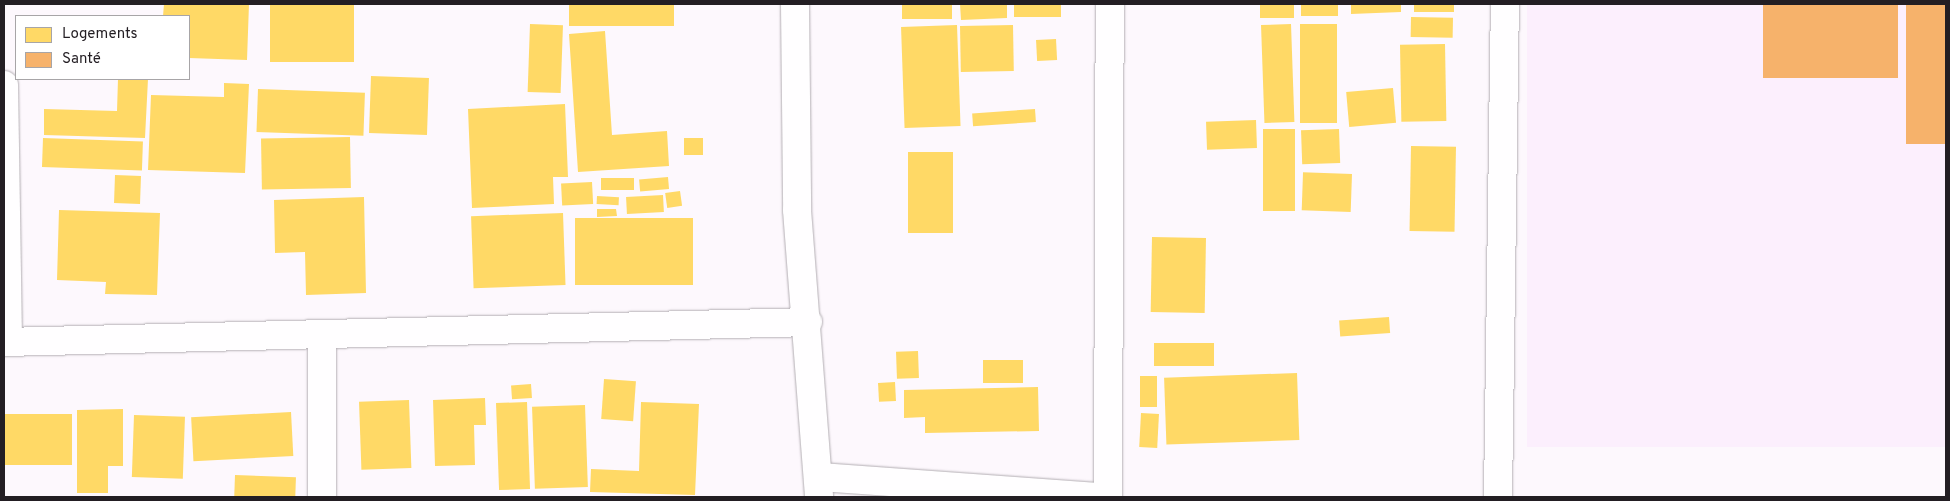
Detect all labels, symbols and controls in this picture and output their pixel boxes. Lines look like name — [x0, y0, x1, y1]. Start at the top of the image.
legend — [15, 15, 190, 80]
text: Logements — [62, 25, 138, 44]
text: Santé — [62, 50, 101, 69]

